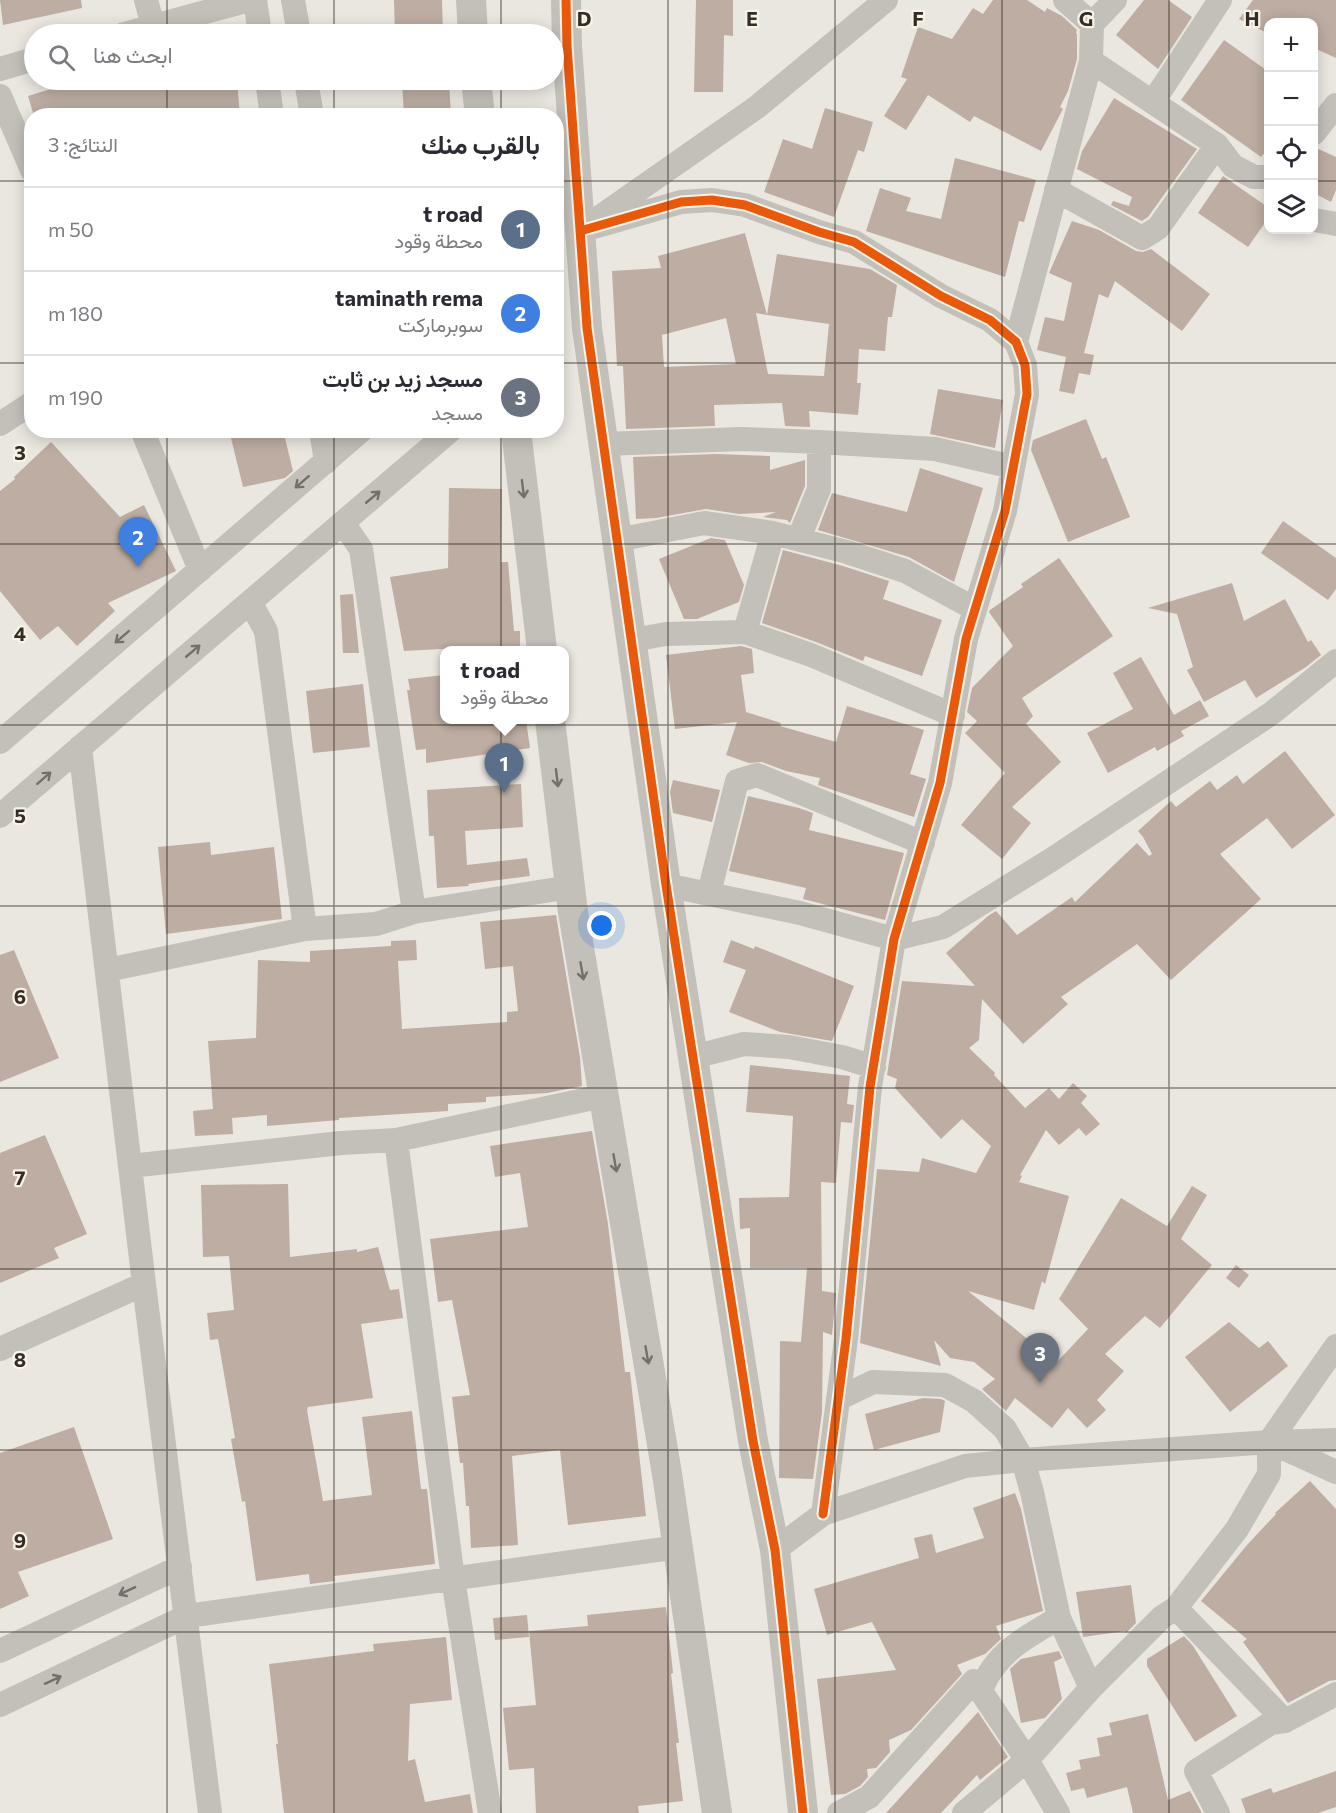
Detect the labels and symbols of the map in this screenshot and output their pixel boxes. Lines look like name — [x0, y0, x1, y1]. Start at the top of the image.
text: D — [577, 6, 591, 30]
text: E — [746, 6, 758, 30]
text: F — [912, 6, 924, 30]
text: G — [1079, 6, 1093, 30]
text: H — [1245, 6, 1260, 30]
text: 3 — [14, 440, 26, 464]
one-way arrow — [294, 476, 310, 489]
one-way arrow — [518, 478, 529, 498]
one-way arrow — [365, 490, 380, 504]
pin: 2 — [118, 518, 158, 567]
text: 4 — [14, 621, 26, 645]
one-way arrow — [115, 630, 130, 644]
one-way arrow — [185, 644, 200, 658]
pin: 1 — [484, 744, 524, 793]
one-way arrow — [552, 767, 563, 787]
one-way arrow — [36, 771, 52, 784]
text: 5 — [14, 803, 26, 827]
your location — [587, 911, 616, 940]
one-way arrow — [577, 960, 588, 980]
text: 6 — [14, 984, 26, 1008]
one-way arrow — [610, 1153, 621, 1173]
text: 7 — [15, 1165, 26, 1189]
pin: 3 — [1020, 1334, 1060, 1383]
one-way arrow — [642, 1345, 653, 1365]
text: 8 — [14, 1347, 26, 1371]
text: 9 — [14, 1528, 26, 1552]
one-way arrow — [118, 1586, 136, 1598]
one-way arrow — [43, 1673, 61, 1685]

